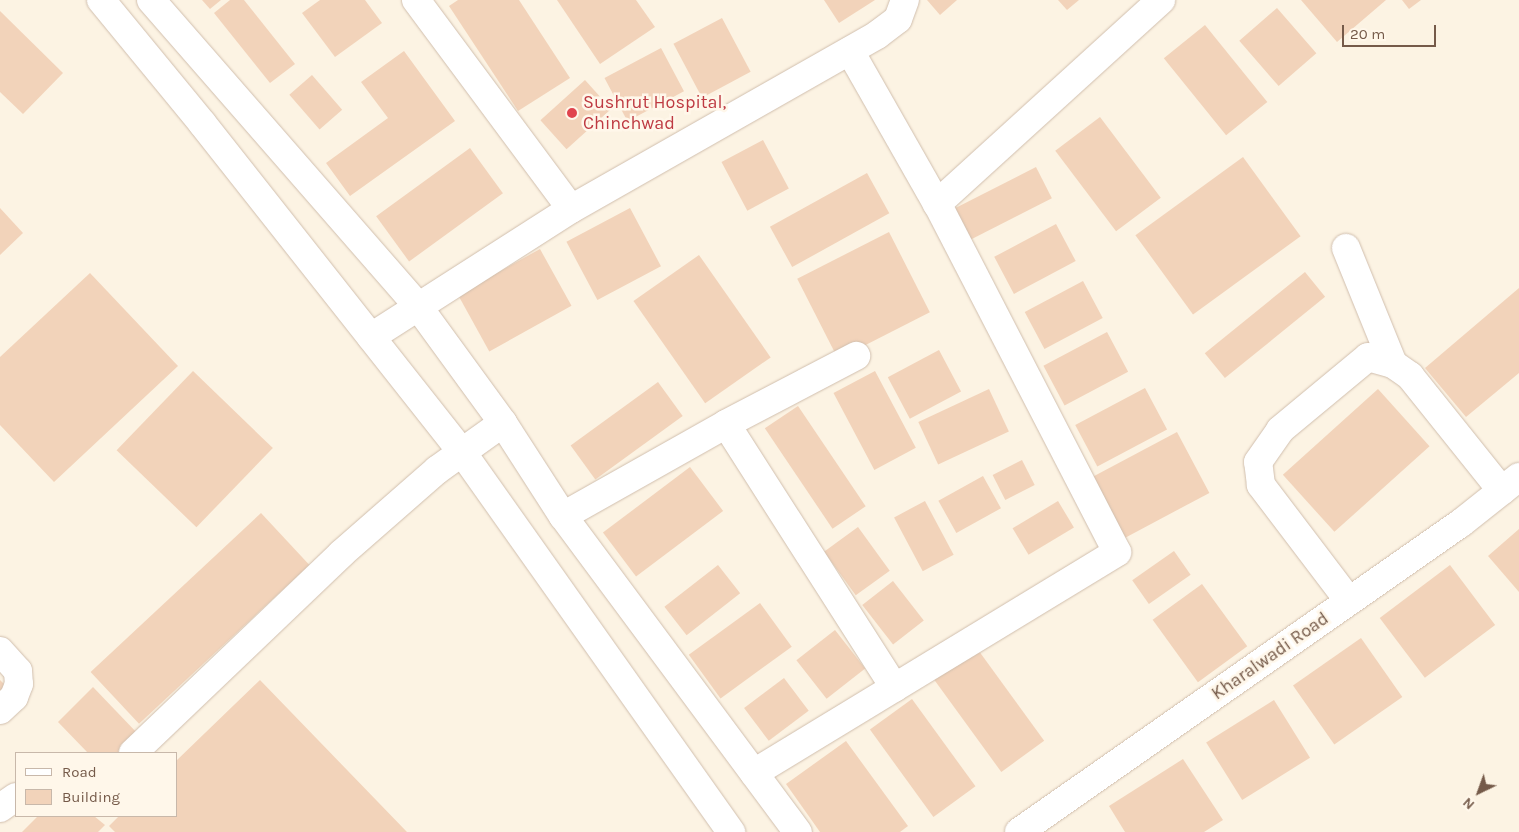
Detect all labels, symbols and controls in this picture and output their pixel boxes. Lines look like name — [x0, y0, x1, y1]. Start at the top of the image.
scale bar — [1344, 15, 1438, 47]
text: 20 m — [1350, 25, 1385, 43]
place label: Sushrut Hospital, Chinchwad — [583, 92, 726, 134]
marker: Sushrut Hospital, Chinchwad — [565, 106, 579, 120]
street label: Kharalwadi Road — [1207, 608, 1333, 704]
legend — [15, 752, 178, 817]
text: Road — [62, 763, 97, 781]
north arrow — [1454, 767, 1504, 817]
text: Building — [62, 788, 120, 806]
text: N — [1459, 794, 1478, 813]

